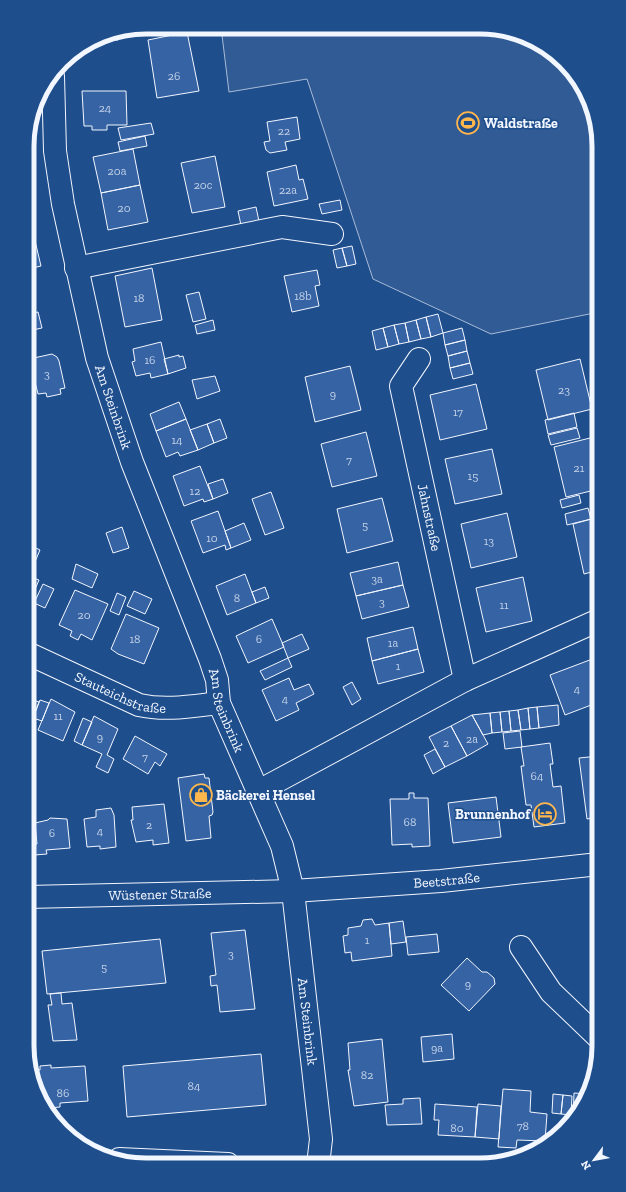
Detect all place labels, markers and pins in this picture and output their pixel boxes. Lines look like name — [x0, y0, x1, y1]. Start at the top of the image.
sports icon: Waldstraße — [455, 110, 481, 136]
place label: Waldstraße — [484, 115, 558, 132]
shop icon: Bäckerei Hensel — [188, 782, 214, 808]
place label: Bäckerei Hensel — [216, 787, 315, 804]
hotel icon: Brunnenhof — [532, 801, 558, 827]
place label: Brunnenhof — [455, 806, 531, 823]

